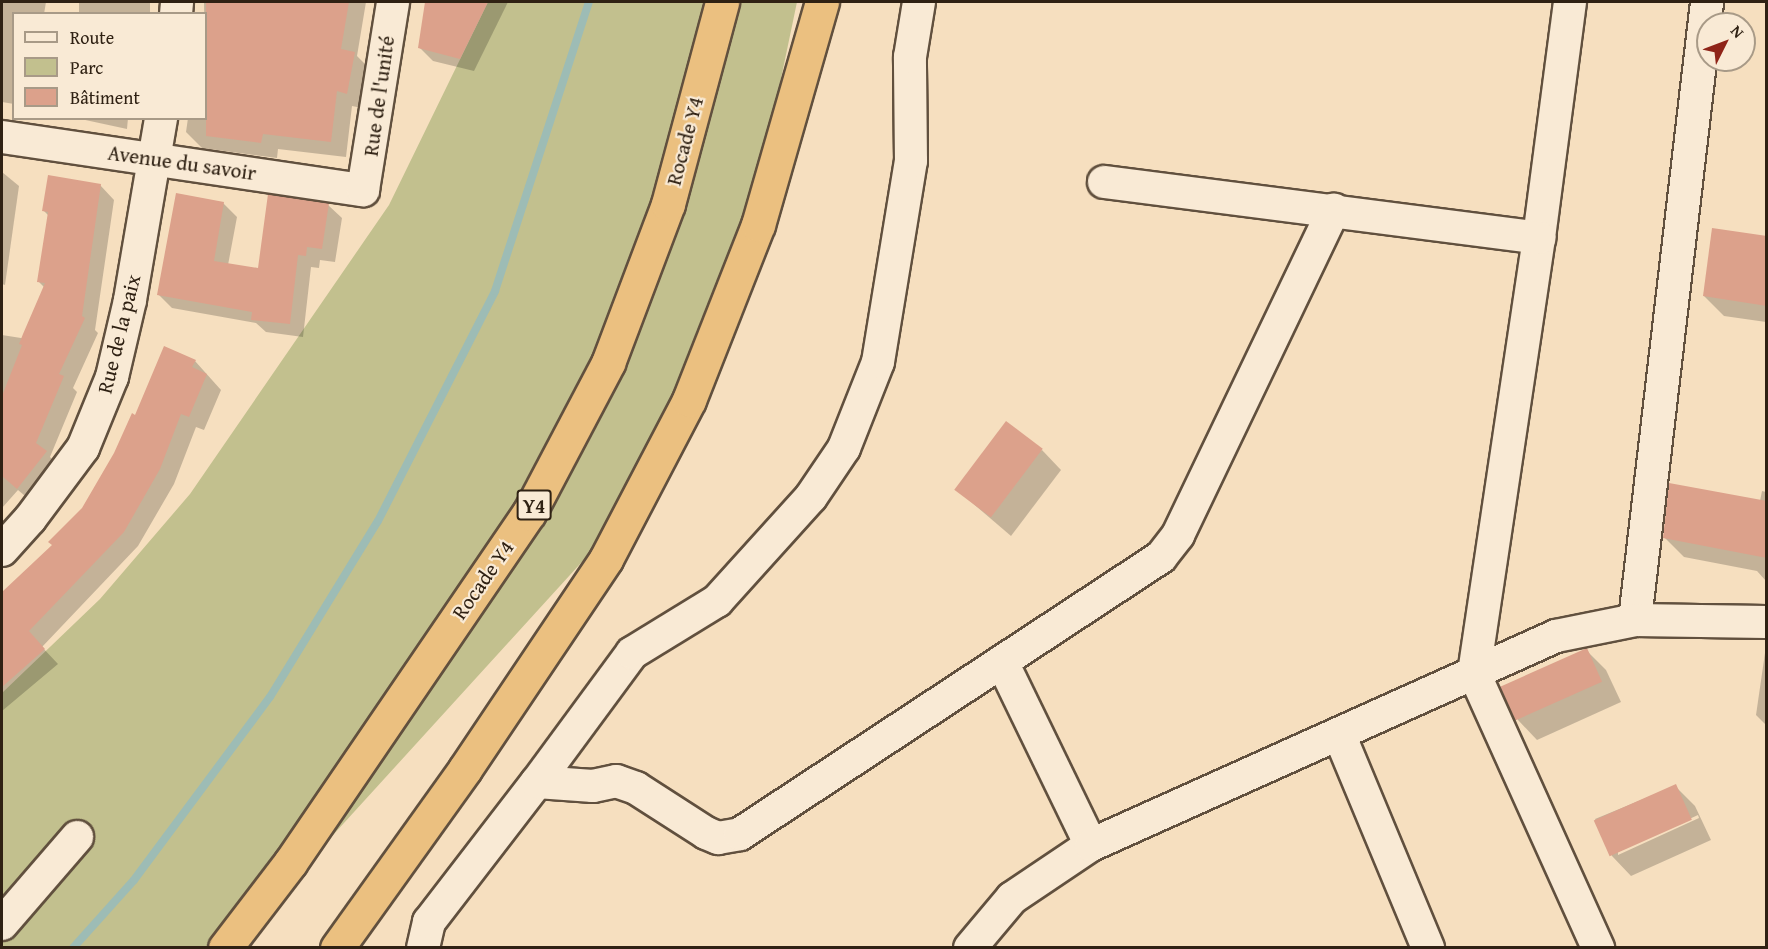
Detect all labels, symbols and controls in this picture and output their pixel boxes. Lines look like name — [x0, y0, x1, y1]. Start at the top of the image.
legend — [12, 12, 207, 120]
north arrow — [1696, 12, 1756, 72]
text: N — [1725, 19, 1750, 43]
text: Route — [70, 24, 114, 51]
street label: Rue de l'unité — [358, 34, 400, 158]
text: Parc — [70, 54, 103, 81]
text: Bâtiment — [70, 84, 140, 111]
street label: Rocade Y4 — [661, 94, 709, 188]
street label: Avenue du savoir — [106, 140, 258, 186]
street label: Rue de la paix — [92, 272, 146, 396]
road number: Y4 — [516, 488, 552, 522]
street label: Rocade Y4 — [447, 536, 519, 624]

